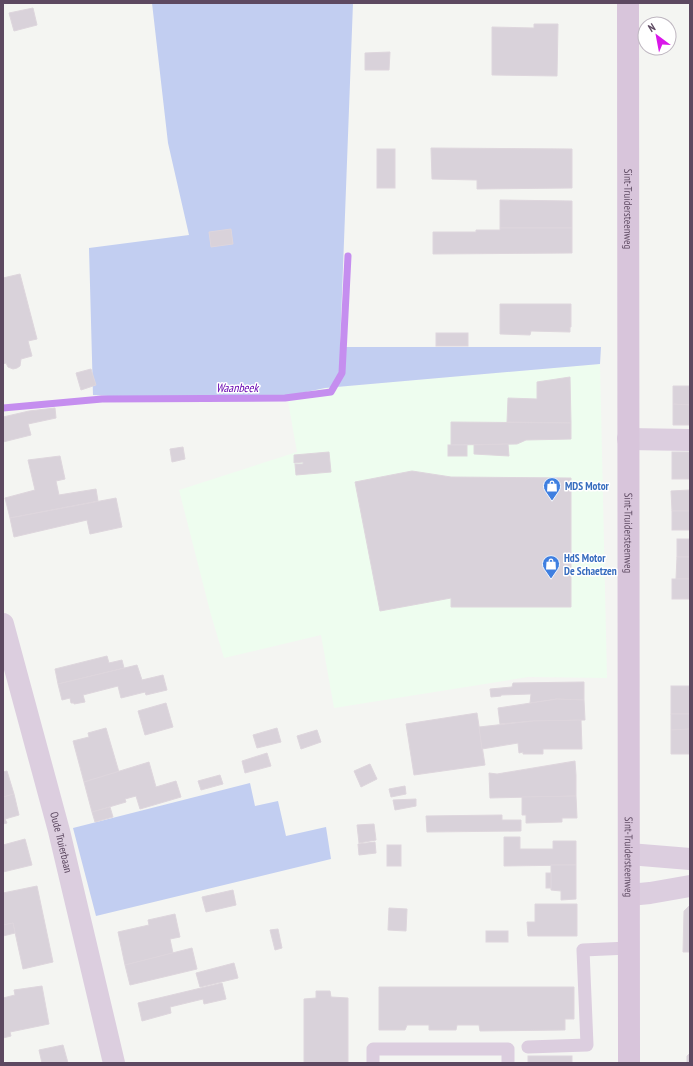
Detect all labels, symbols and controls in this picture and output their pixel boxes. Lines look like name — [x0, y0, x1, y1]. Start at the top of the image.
north arrow — [637, 16, 677, 56]
text: N — [645, 20, 658, 35]
street label: Sint-Truidersteenweg — [621, 169, 635, 249]
water label: Waanbeek — [216, 380, 259, 395]
shop icon: MDS Motor — [542, 476, 562, 501]
place label: MDS Motor — [565, 479, 610, 493]
street label: Sint-Truidersteenweg — [621, 493, 636, 573]
place label: HdS Motor De Schaetzen — [564, 551, 617, 578]
shop icon: HdS Motor De Schaetzen — [541, 554, 561, 579]
street label: Oude Truierbaan — [47, 810, 76, 874]
street label: Sint-Truidersteenweg — [622, 817, 636, 897]

